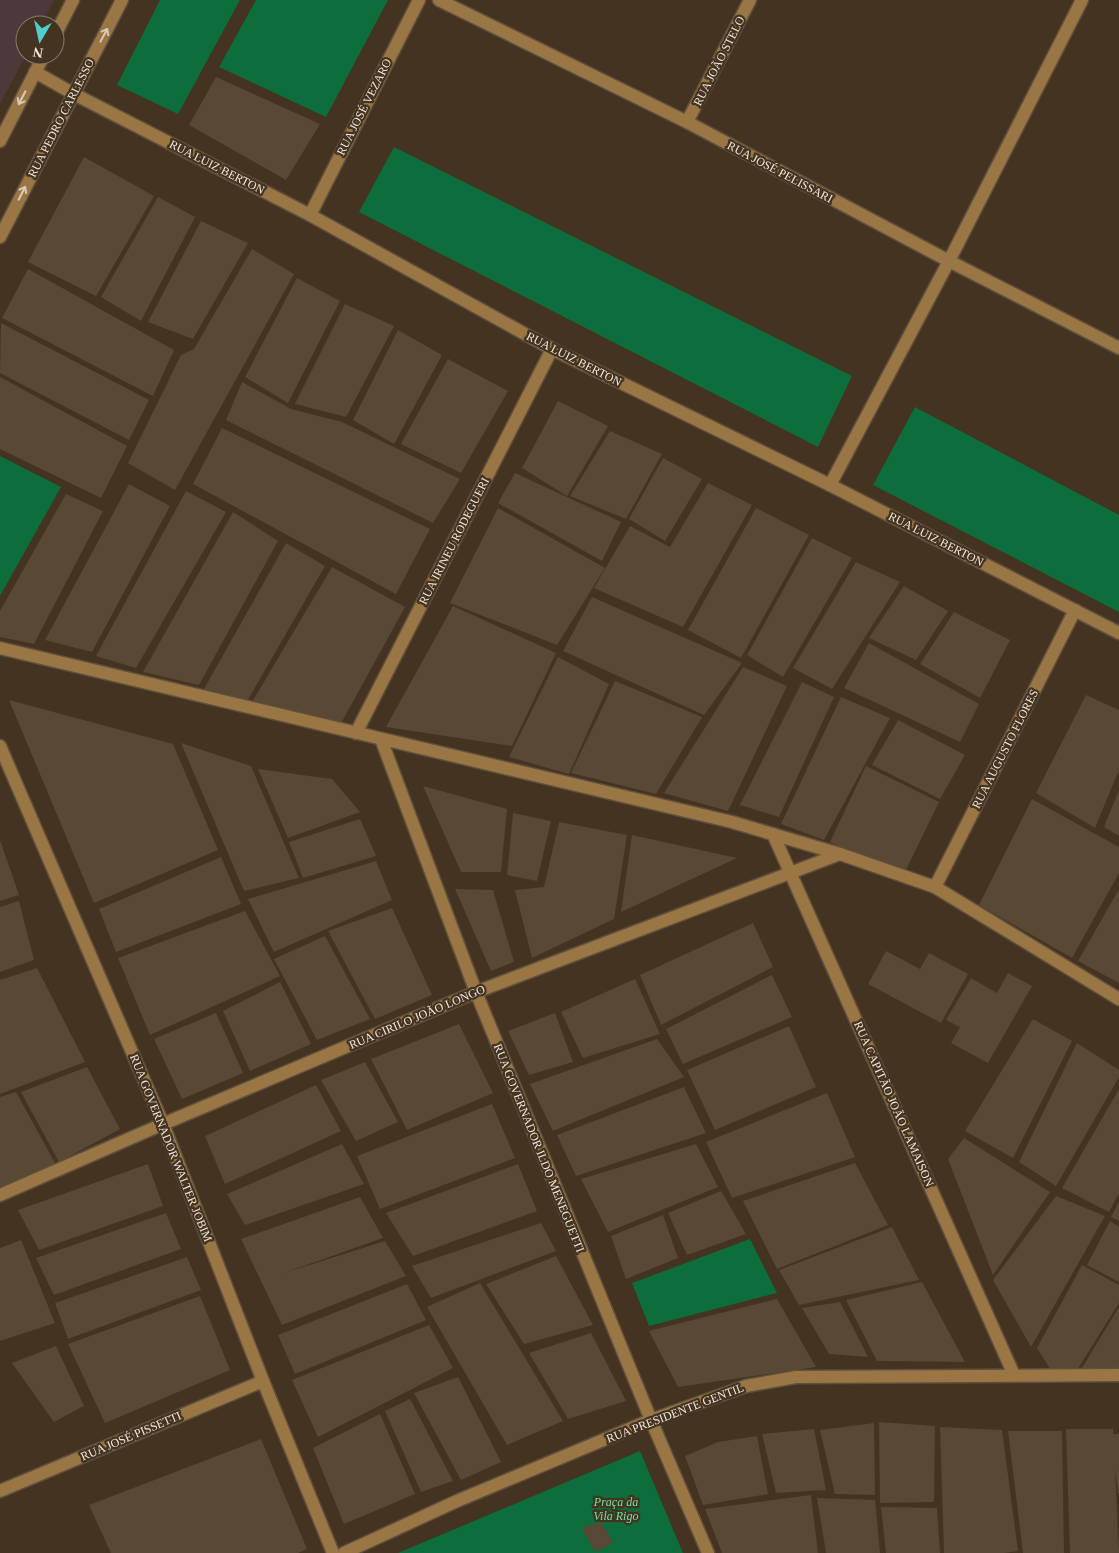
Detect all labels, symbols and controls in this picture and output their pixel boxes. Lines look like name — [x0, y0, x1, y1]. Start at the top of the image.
street label: RUA JOÃO STELO — [690, 14, 748, 108]
north arrow — [15, 15, 65, 65]
one-way arrow — [100, 28, 109, 43]
text: N — [32, 44, 44, 61]
street label: RUA PEDRO CARLESSO — [25, 56, 97, 180]
street label: RUA JOSÉ VEZARO — [334, 56, 395, 158]
one-way arrow — [17, 90, 26, 105]
street label: RUA LUIZ BERTON — [167, 137, 267, 197]
street label: RUA JOSÉ PELISSARI — [725, 138, 835, 206]
one-way arrow — [17, 186, 27, 201]
street label: RUA LUIZ BERTON — [524, 329, 624, 389]
street label: RUA IRINEU RODEGUERI — [416, 475, 492, 607]
street label: RUA LUIZ BERTON — [886, 509, 986, 569]
street label: RUA AUGUSTO FLORES — [969, 687, 1041, 811]
street label: RUA CIRILO JOÃO LONGO — [347, 982, 487, 1052]
street label: RUA CAPITÃO JOÃO LAMAISON — [851, 1019, 937, 1189]
street label: RUA GOVERNADOR ILDO MENEGUETTI — [491, 1042, 587, 1254]
street label: RUA GOVERNADOR WALTER JOBIM — [127, 1052, 215, 1244]
street label: RUA PRESIDENTE GENTIL — [604, 1380, 746, 1446]
street label: RUA JOSÉ PISSETTI — [79, 1408, 183, 1464]
park label: Praça da Vila Rigo — [593, 1495, 638, 1523]

